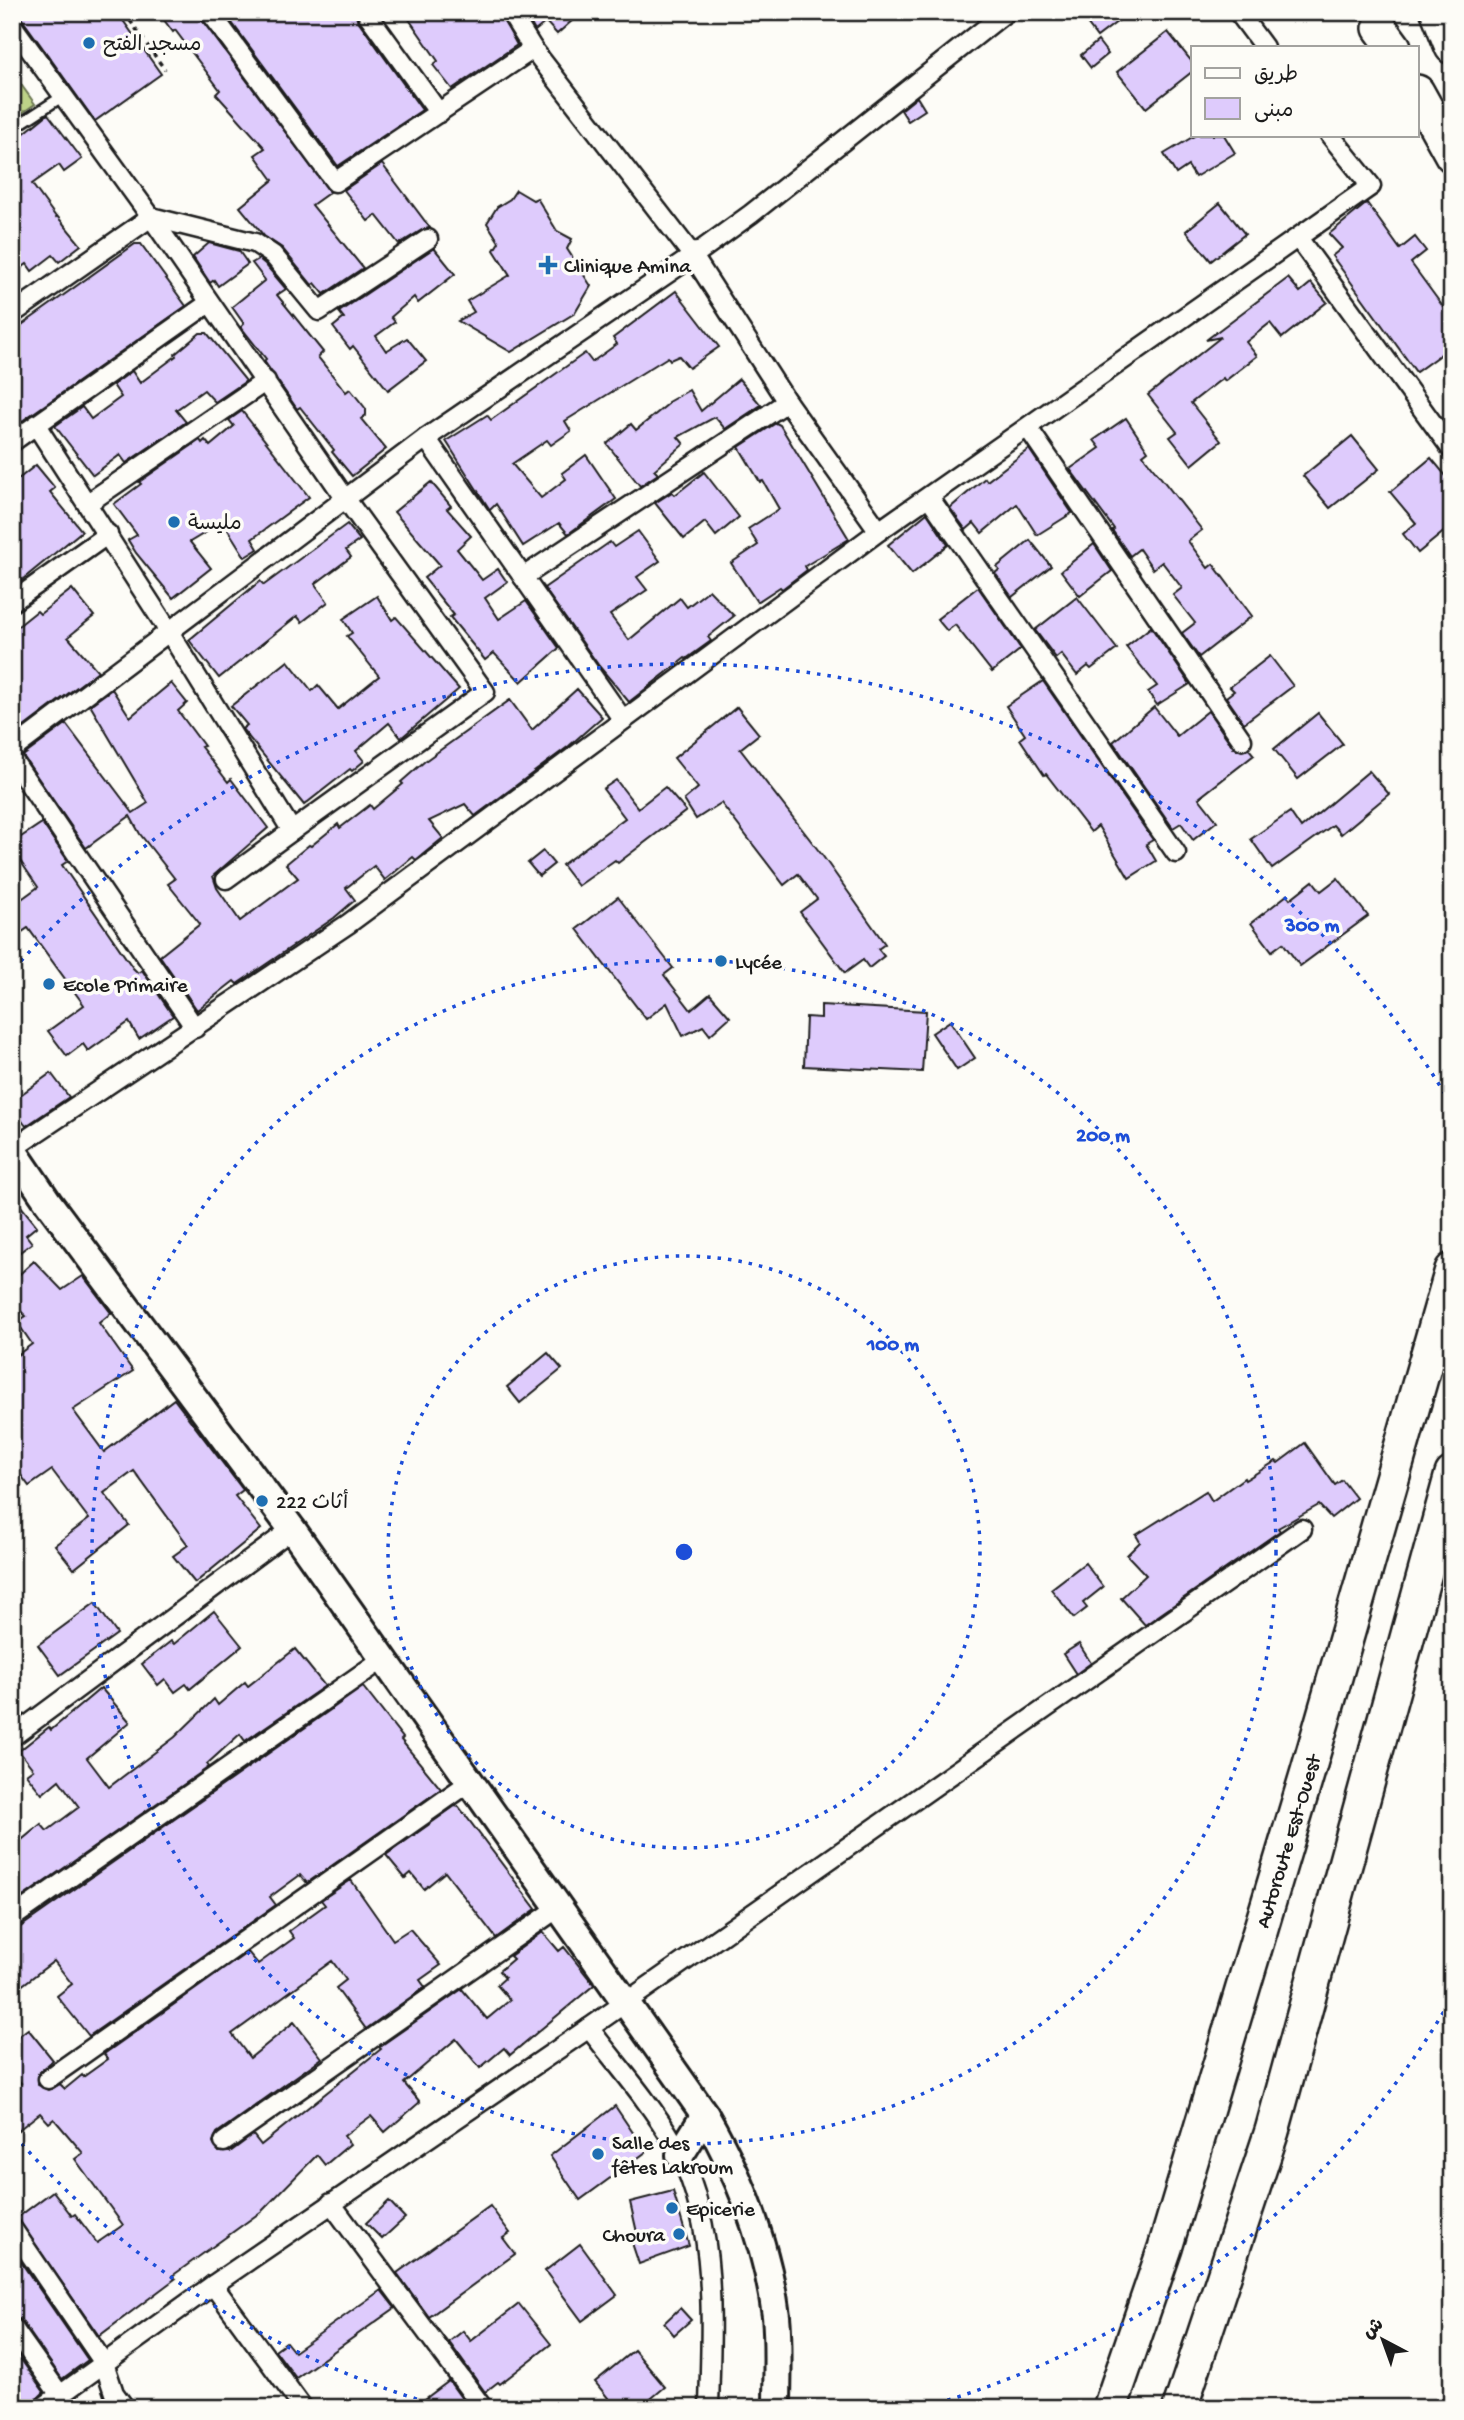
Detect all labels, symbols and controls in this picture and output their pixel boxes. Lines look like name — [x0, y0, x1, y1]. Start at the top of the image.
place label: مسجد الفتح — [103, 34, 201, 59]
marker: مسجد الفتح — [81, 35, 97, 51]
legend — [1191, 46, 1418, 136]
text: طريق — [1254, 64, 1298, 89]
text: مبنى — [1254, 100, 1293, 125]
marker: Clinique Amina — [538, 255, 558, 275]
place label: Clinique Amina — [564, 256, 692, 281]
place label: مليسة — [188, 513, 242, 538]
marker: مليسة — [166, 514, 182, 530]
text: 300 m — [1284, 915, 1339, 940]
place label: Lycée — [735, 952, 783, 977]
marker: Lycée — [713, 953, 729, 969]
place label: Ecole Primaire — [63, 975, 189, 1000]
marker: Ecole Primaire — [41, 976, 57, 992]
text: 200 m — [1076, 1125, 1130, 1150]
text: 100 m — [866, 1334, 919, 1359]
place label: أثاث 222 — [276, 1489, 348, 1517]
marker: أثاث 222 — [254, 1493, 270, 1509]
centre of rings — [672, 1540, 696, 1564]
street label: Autoroute Est-Ouest — [1252, 1750, 1329, 1932]
place label: Salle des fêtes Lakroum — [611, 2133, 733, 2182]
marker: Salle des fêtes Lakroum — [590, 2146, 606, 2162]
place label: Epicerie — [686, 2199, 756, 2224]
marker: Epicerie — [664, 2200, 680, 2216]
place label: Choura — [602, 2225, 666, 2250]
marker: Choura — [671, 2226, 687, 2242]
north arrow — [1348, 2304, 1418, 2374]
text: ش — [1359, 2314, 1390, 2345]

